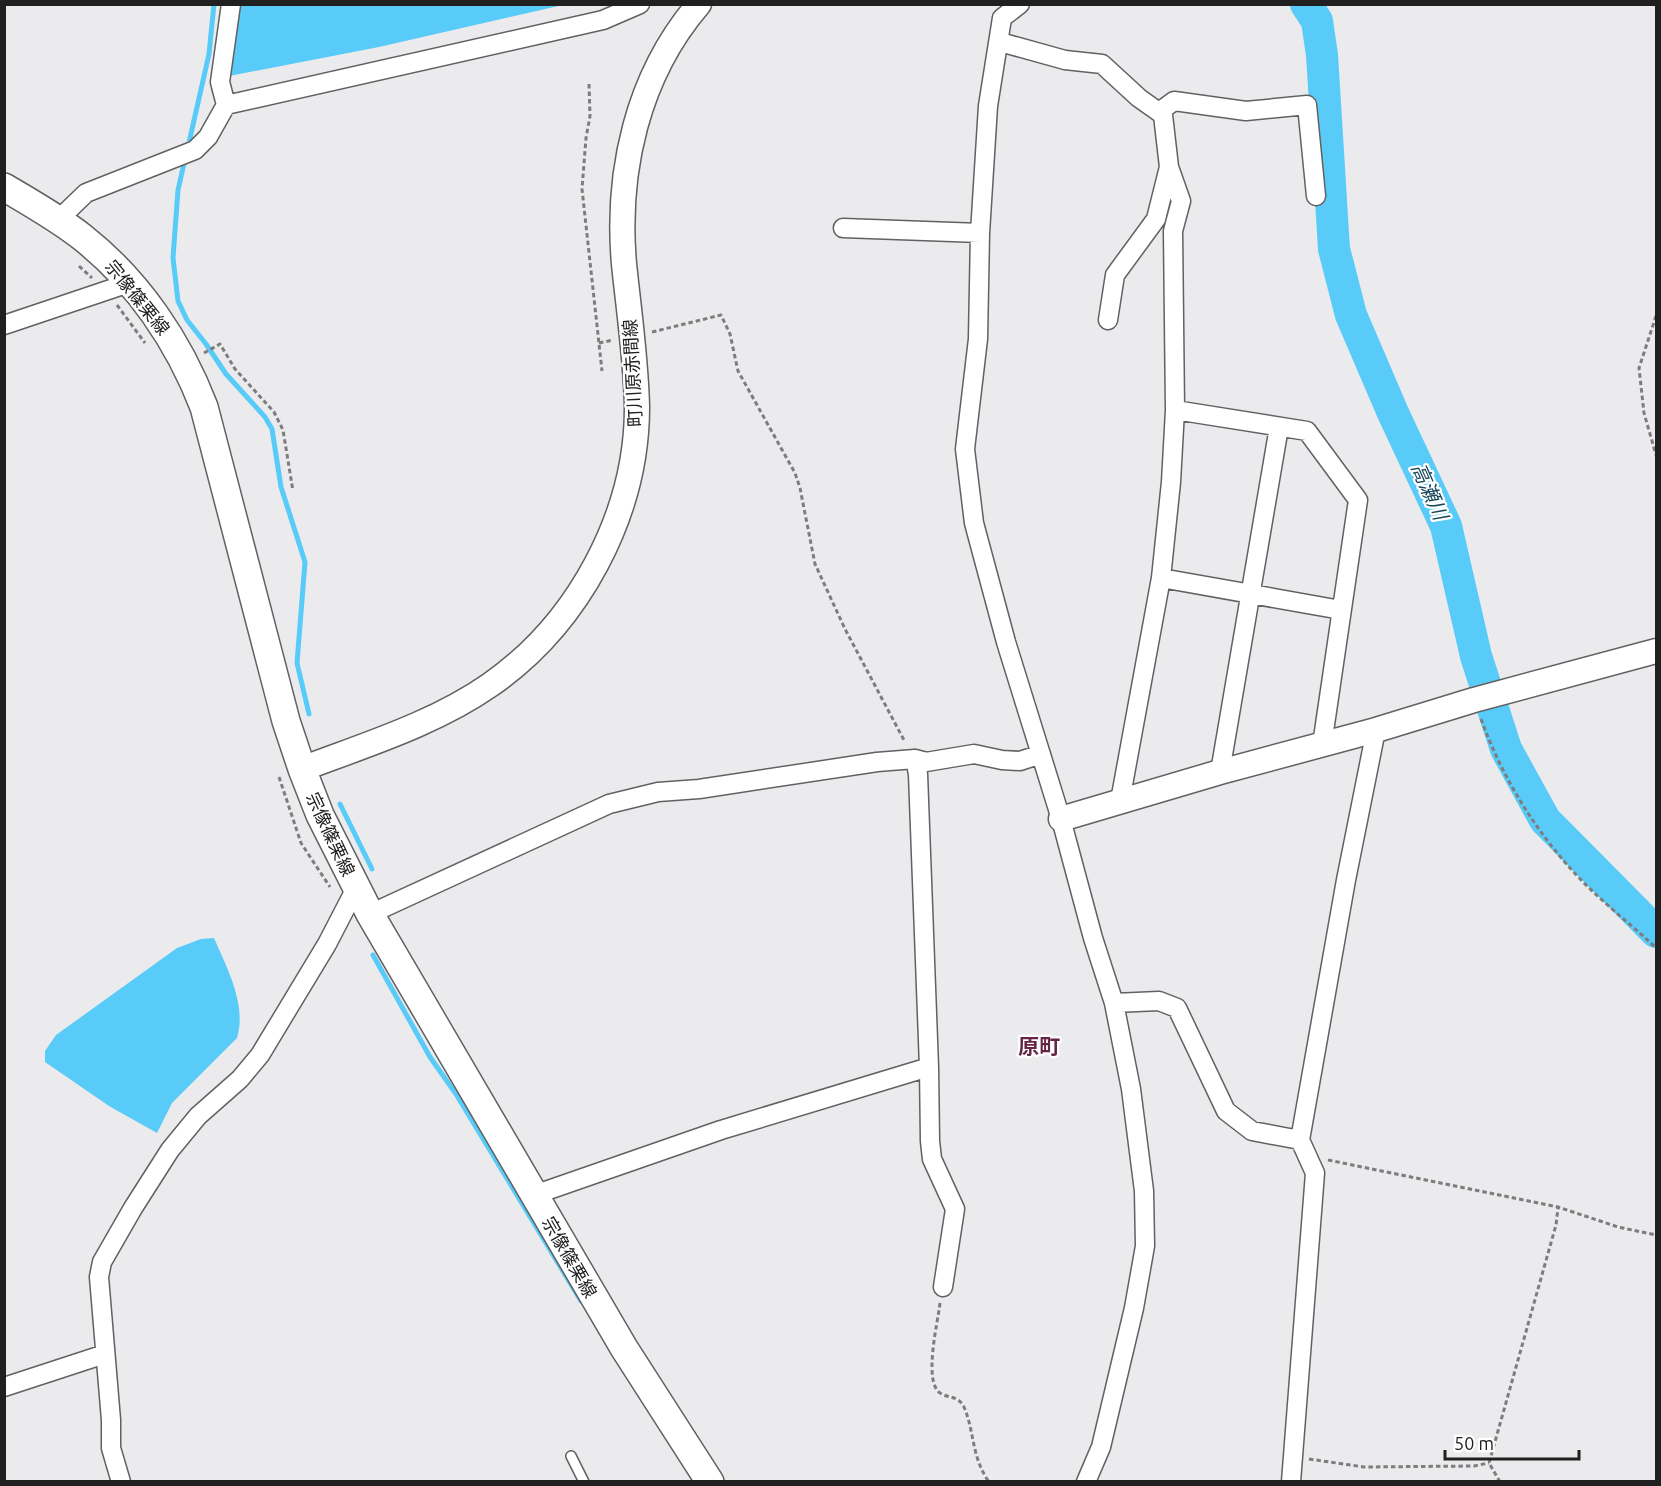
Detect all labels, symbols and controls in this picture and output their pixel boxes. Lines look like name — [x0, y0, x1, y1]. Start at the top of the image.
street label: 宗像篠栗線 — [102, 256, 174, 338]
street label: 町川原赤間線 — [619, 319, 645, 427]
water label: 高瀬川 — [1407, 459, 1454, 525]
street label: 宗像篠栗線 — [303, 789, 359, 879]
district label: 原町 — [1018, 1034, 1060, 1058]
street label: 宗像篠栗線 — [539, 1213, 601, 1301]
scale bar — [1445, 1423, 1578, 1461]
text: 50 m — [1454, 1433, 1494, 1453]

